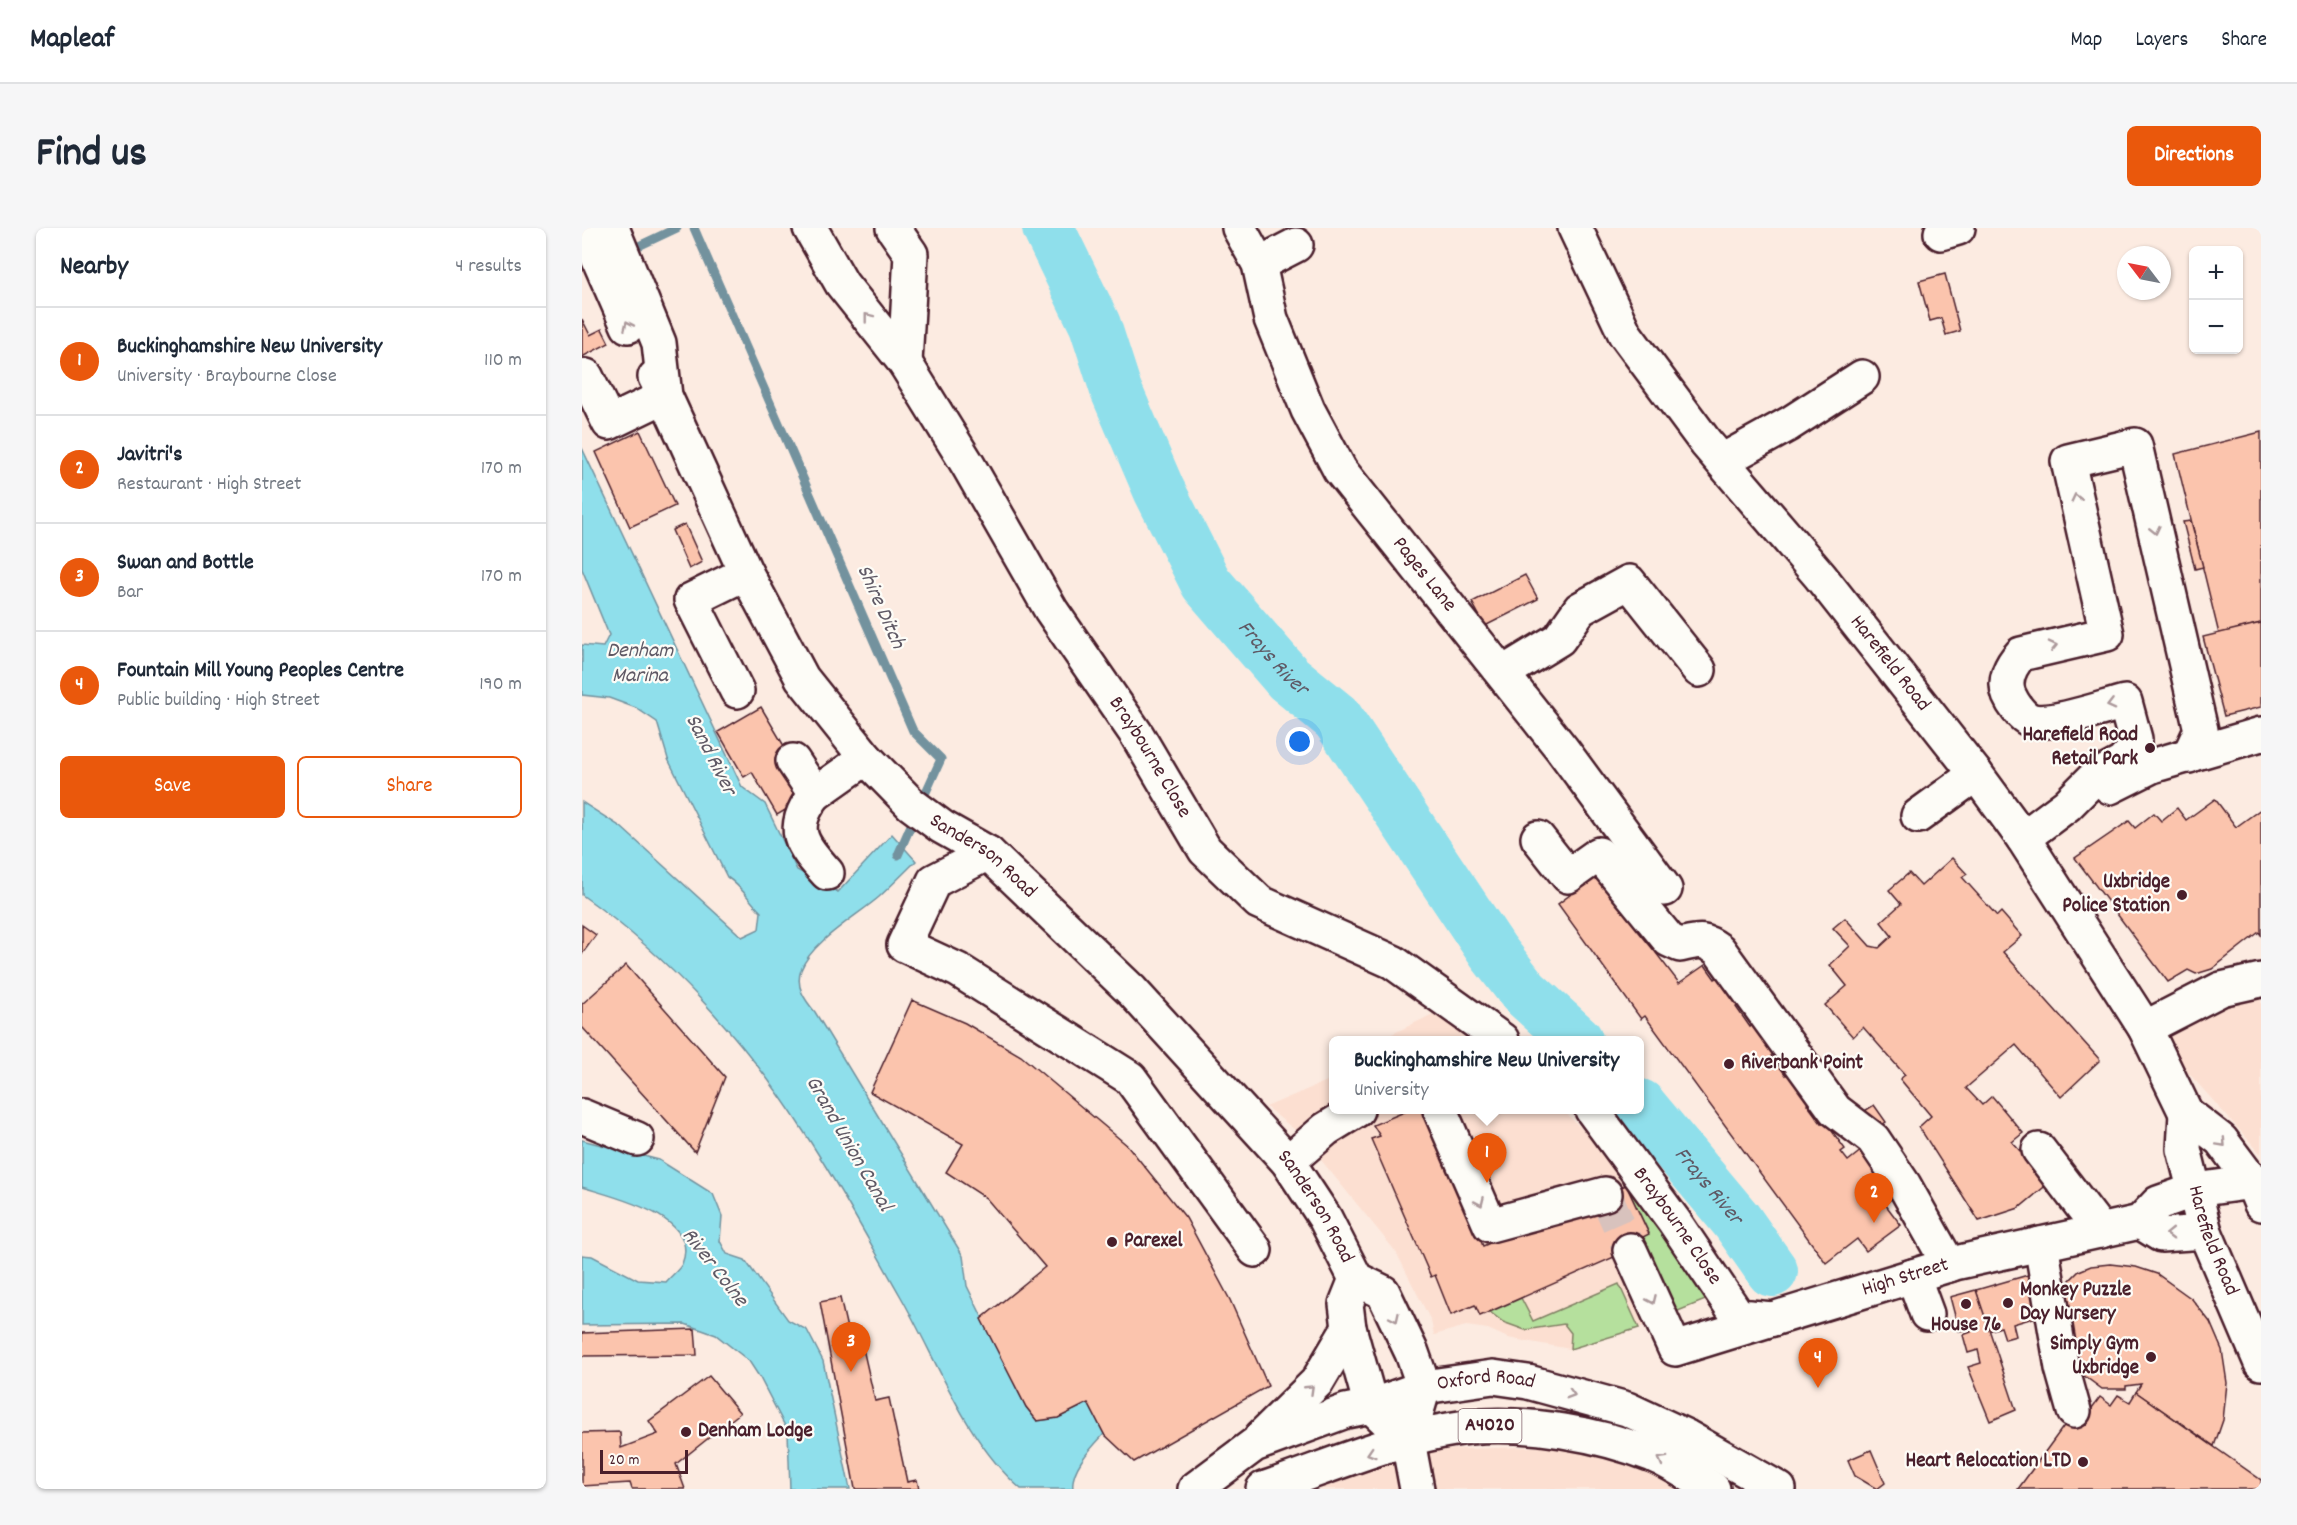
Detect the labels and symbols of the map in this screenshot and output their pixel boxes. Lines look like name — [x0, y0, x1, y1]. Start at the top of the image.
north arrow — [2117, 246, 2171, 300]
one-way arrow — [865, 313, 876, 324]
one-way arrow — [624, 321, 636, 332]
one-way arrow — [2071, 493, 2084, 503]
one-way arrow — [2147, 525, 2160, 535]
street label: Pages Lane — [1384, 531, 1463, 619]
water label: Shire Ditch — [848, 560, 913, 655]
street label: Harefield Road — [1842, 609, 1937, 719]
water label: Frays River — [1230, 614, 1317, 706]
water label: Denham Marina — [607, 636, 674, 692]
one-way arrow — [2048, 641, 2058, 654]
street label: Braybourne Close — [1100, 691, 1198, 824]
one-way arrow — [2107, 698, 2117, 711]
water label: Sand River — [676, 709, 745, 803]
place label: Harefield Road Retail Park — [2023, 721, 2138, 775]
your location — [1285, 727, 1314, 756]
marker: Harefield Road Retail Park — [2143, 741, 2157, 755]
street label: Sanderson Road — [922, 807, 1043, 906]
place label: Uxbridge Police Station — [2062, 868, 2170, 922]
marker: Uxbridge Police Station — [2175, 888, 2189, 902]
place label: Riverbank Point — [1741, 1049, 1863, 1079]
marker: Riverbank Point — [1722, 1057, 1736, 1071]
water label: Grand Union Canal — [797, 1071, 900, 1219]
pin: 1 — [1468, 1134, 1506, 1183]
one-way arrow — [2215, 1136, 2226, 1147]
water label: Frays River — [1666, 1141, 1752, 1234]
street label: Sanderson Road — [1269, 1144, 1361, 1269]
street label: Braybourne Close — [1624, 1161, 1728, 1292]
pin: 2 — [1854, 1174, 1894, 1223]
street label: Harefield Road — [2179, 1182, 2246, 1301]
one-way arrow — [1473, 1195, 1485, 1206]
water label: River Colne — [673, 1222, 756, 1315]
place label: Parexel — [1124, 1227, 1183, 1257]
one-way arrow — [2166, 1228, 2175, 1240]
marker: Parexel — [1105, 1235, 1119, 1249]
street label: High Street — [1859, 1251, 1953, 1306]
place label: Monkey Puzzle Day Nursery — [2020, 1276, 2131, 1330]
one-way arrow — [1645, 1293, 1657, 1304]
marker: Monkey Puzzle Day Nursery — [2001, 1296, 2015, 1310]
marker: House 76 — [1959, 1297, 1973, 1311]
place label: House 76 — [1931, 1311, 2001, 1341]
one-way arrow — [1388, 1312, 1400, 1323]
pin: 3 — [832, 1322, 870, 1372]
place label: Simply Gym Uxbridge — [2050, 1330, 2139, 1384]
pin: 4 — [1798, 1338, 1838, 1388]
marker: Simply Gym Uxbridge — [2144, 1350, 2158, 1364]
street label: Oxford Road — [1435, 1362, 1538, 1400]
one-way arrow — [1303, 1385, 1314, 1396]
one-way arrow — [1565, 1387, 1576, 1399]
road number: A4020 — [1458, 1409, 1522, 1443]
place label: Denham Lodge — [698, 1417, 813, 1447]
marker: Denham Lodge — [679, 1425, 693, 1439]
one-way arrow — [1366, 1446, 1377, 1458]
scale bar — [600, 1447, 688, 1474]
place label: Heart Relocation LTD — [1905, 1447, 2071, 1477]
marker: Heart Relocation LTD — [2076, 1455, 2090, 1469]
one-way arrow — [1658, 1456, 1668, 1467]

